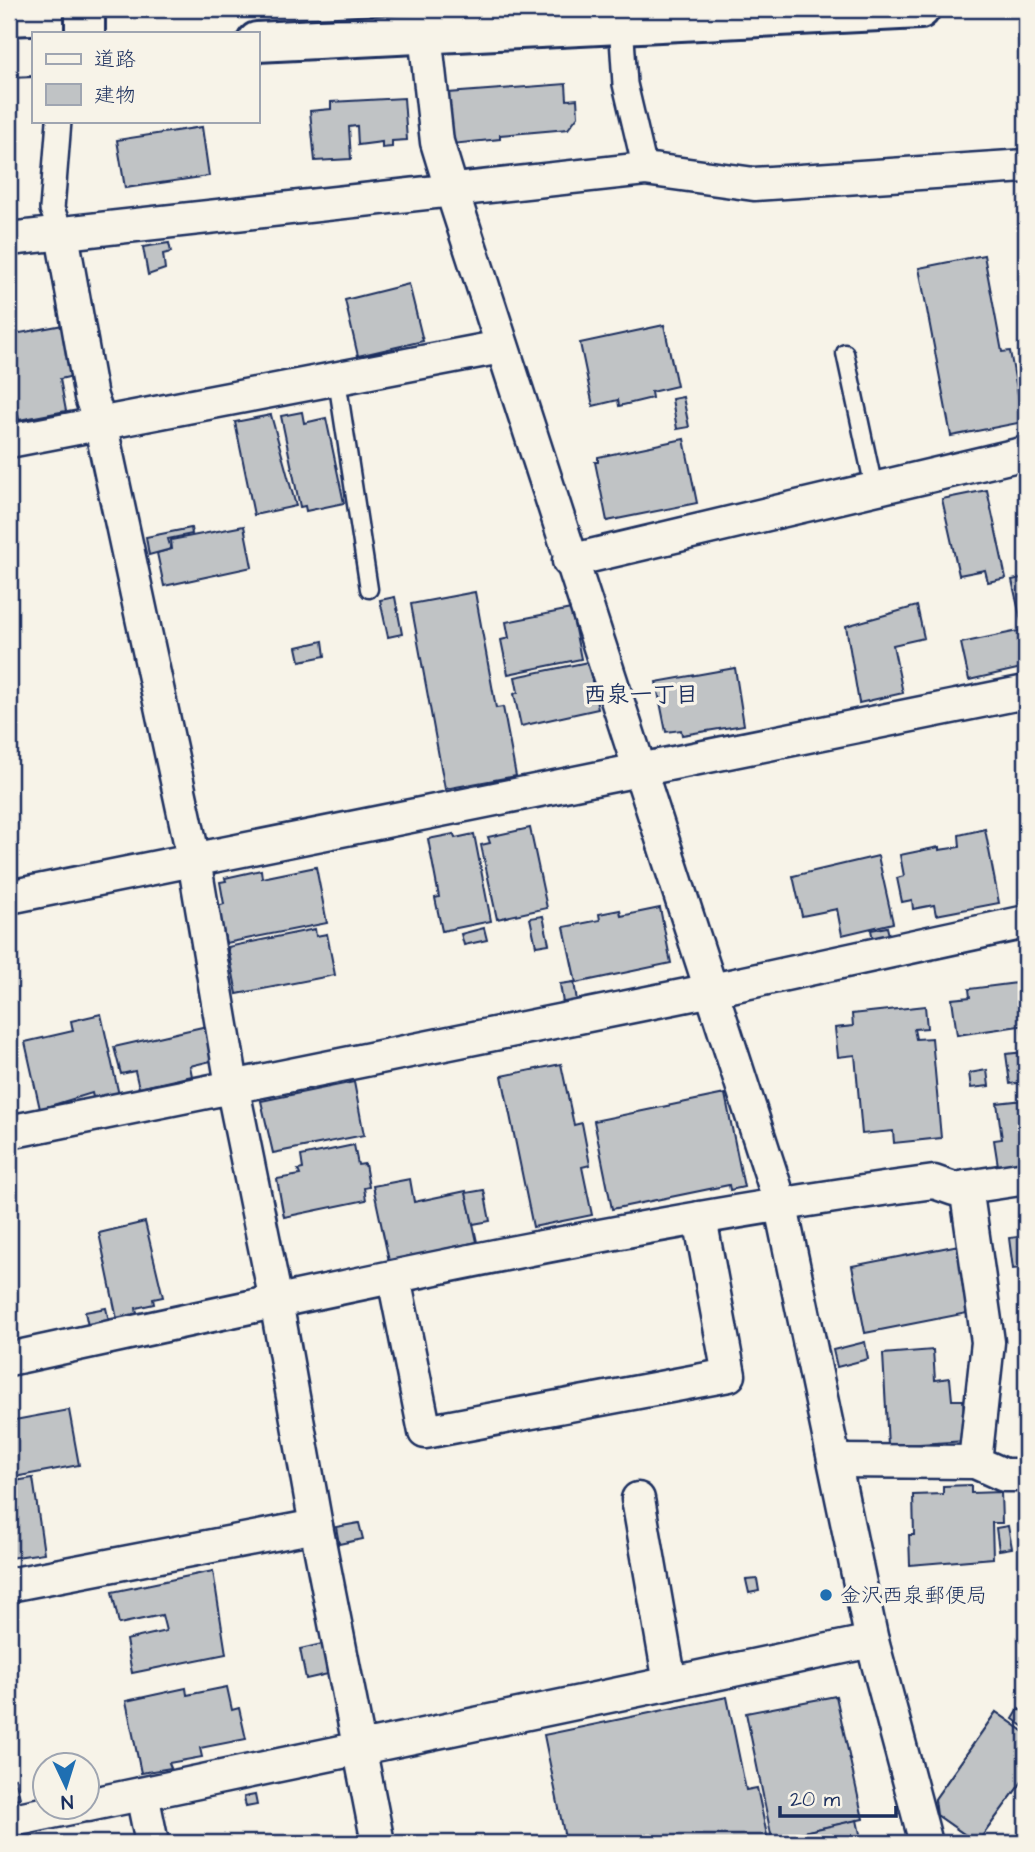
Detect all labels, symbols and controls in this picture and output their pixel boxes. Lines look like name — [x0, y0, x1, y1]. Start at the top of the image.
legend — [32, 32, 259, 122]
text: 道路 — [94, 45, 136, 74]
text: 建物 — [94, 81, 136, 110]
district label: 西泉一丁目 — [584, 679, 699, 711]
place label: 金沢西泉郵便局 — [840, 1581, 987, 1610]
marker: 金沢西泉郵便局 — [818, 1587, 834, 1603]
north arrow — [32, 1750, 102, 1820]
scale bar — [780, 1775, 895, 1819]
text: 20 m — [790, 1785, 841, 1814]
text: N — [60, 1788, 74, 1815]

